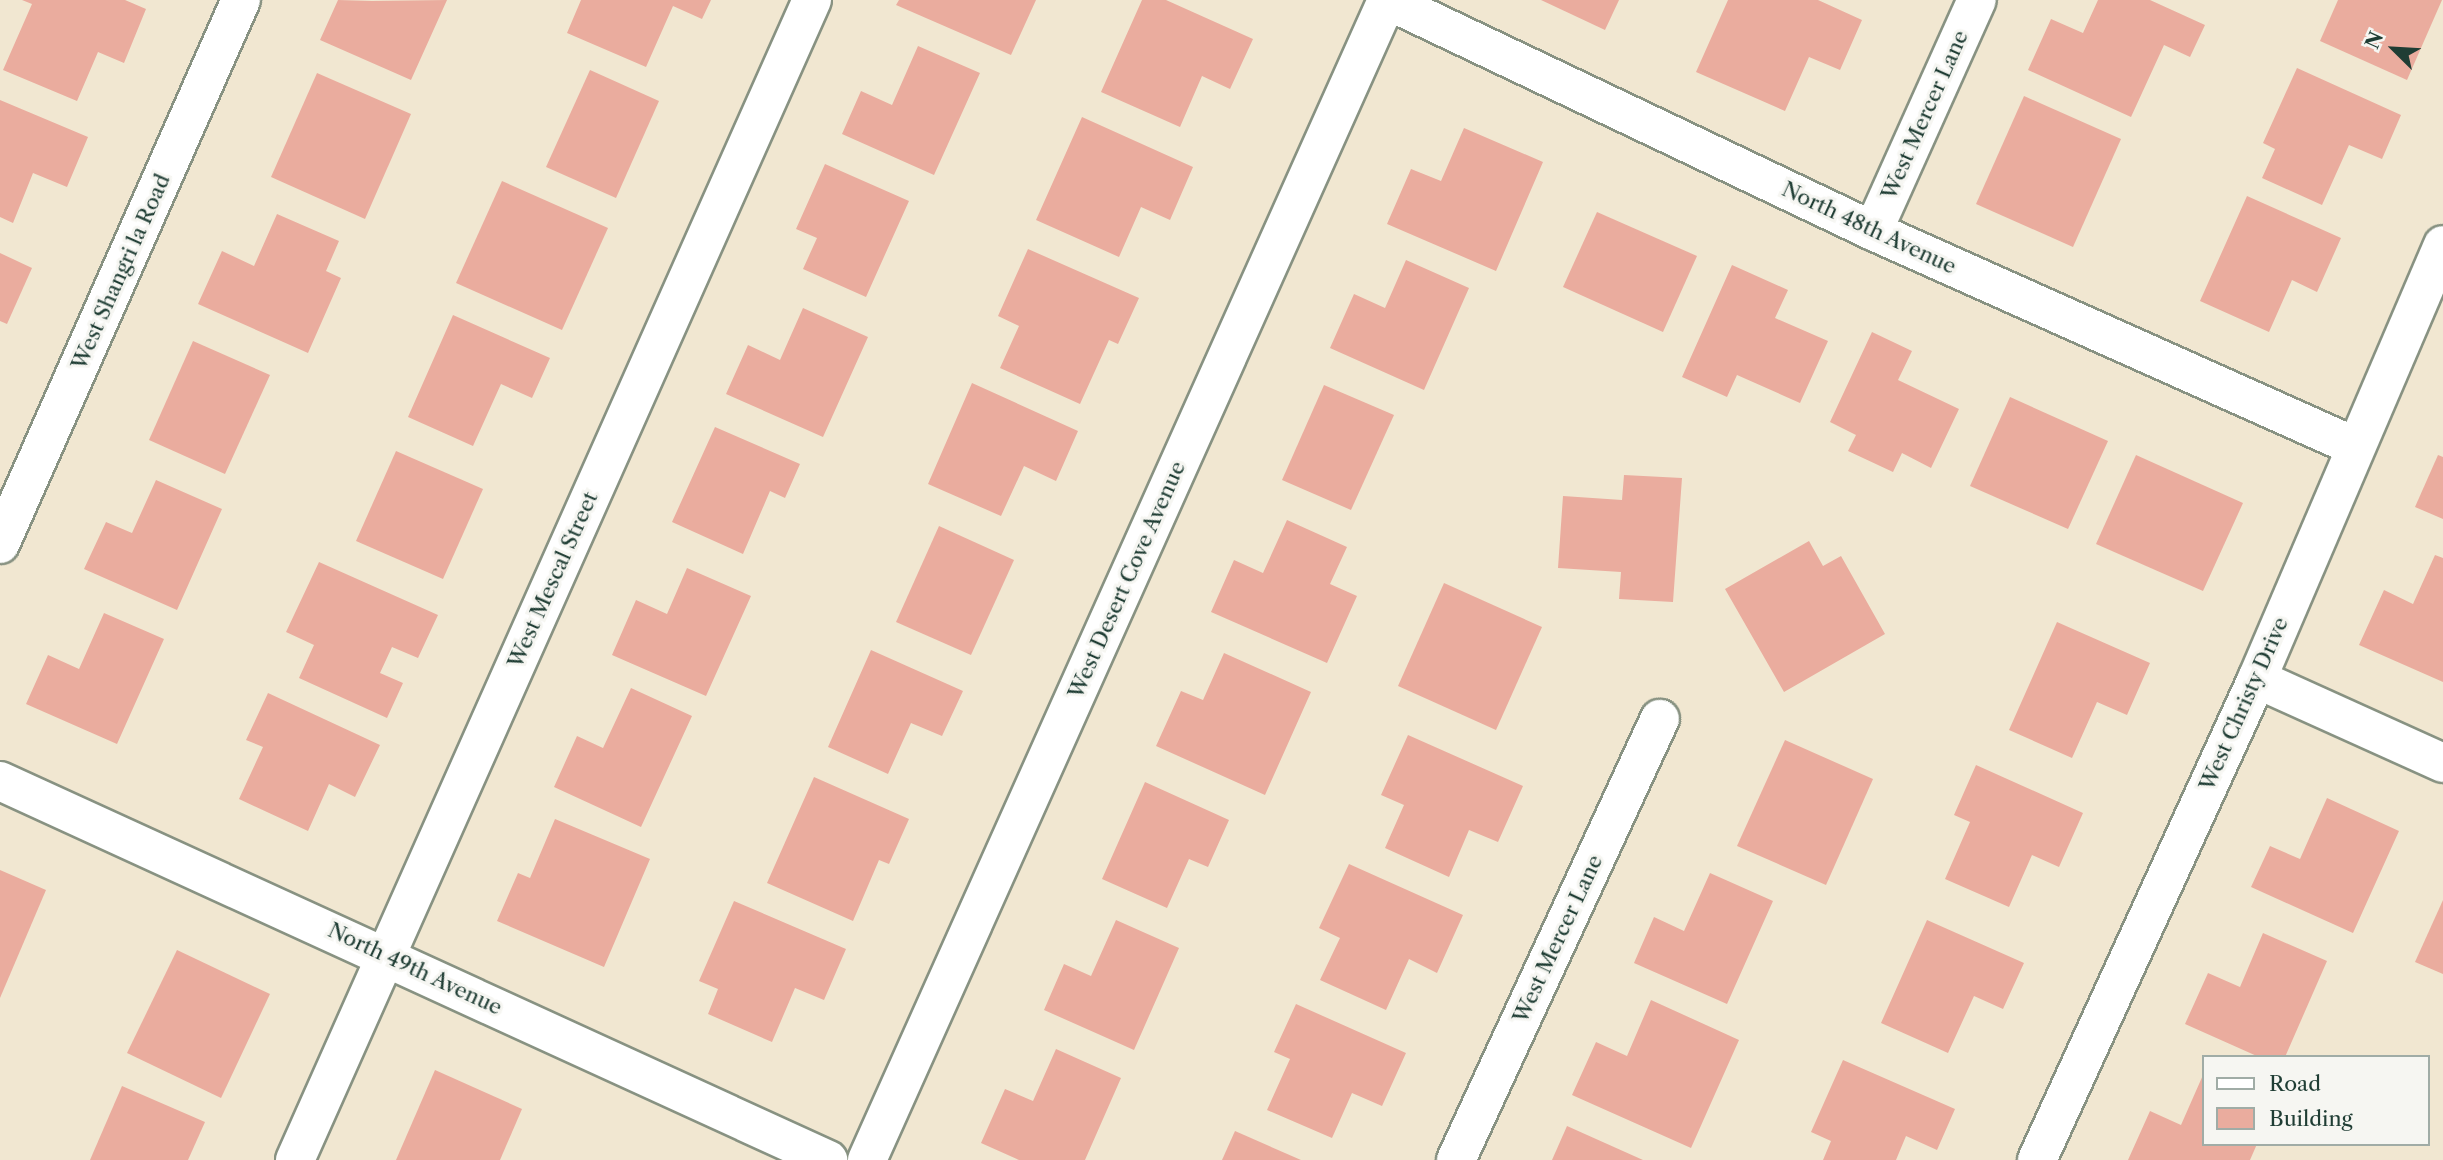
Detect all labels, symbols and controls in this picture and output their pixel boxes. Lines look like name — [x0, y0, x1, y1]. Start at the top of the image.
north arrow — [2359, 14, 2429, 84]
street label: West Mercer Lane — [1876, 26, 1974, 204]
text: N — [2360, 28, 2388, 52]
street label: West Shangri la Road — [66, 170, 176, 374]
street label: North 48th Avenue — [1778, 176, 1960, 280]
street label: West Desert Cove Avenue — [1063, 457, 1191, 703]
street label: West Mescal Street — [503, 488, 603, 672]
street label: West Christy Drive — [2194, 613, 2294, 795]
street label: West Mercer Lane — [1508, 851, 1608, 1027]
street label: North 49th Avenue — [324, 917, 506, 1021]
legend — [2202, 1055, 2429, 1146]
text: Road — [2269, 1071, 2321, 1096]
text: Building — [2269, 1106, 2353, 1131]

